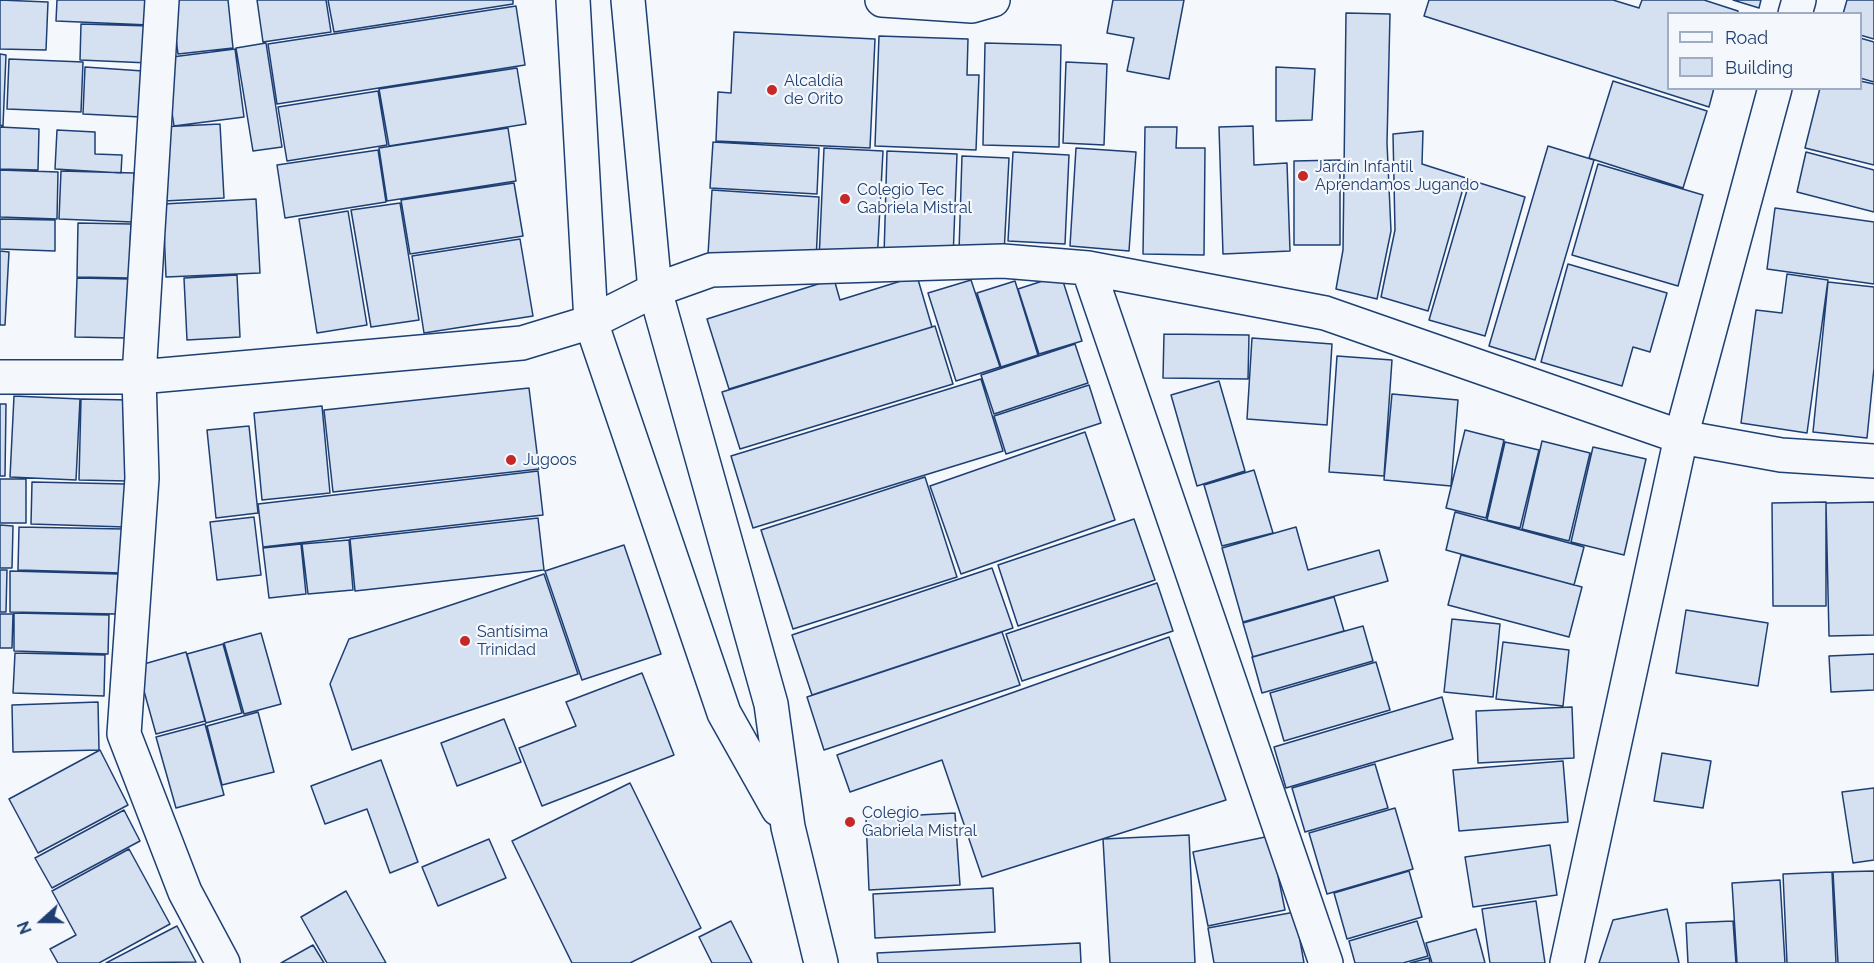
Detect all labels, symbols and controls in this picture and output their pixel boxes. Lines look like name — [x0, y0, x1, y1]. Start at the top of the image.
legend — [1667, 12, 1862, 90]
text: Road — [1725, 27, 1768, 48]
text: Building — [1725, 57, 1793, 78]
place label: Alcaldía de Orito — [784, 71, 843, 109]
marker: Alcaldía de Orito — [765, 83, 779, 97]
place label: Jardín Infantil Aprendamos Jugando — [1315, 157, 1479, 195]
marker: Jardín Infantil Aprendamos Jugando — [1296, 169, 1310, 183]
place label: Colegio Tec Gabriela Mistral — [857, 180, 972, 218]
marker: Colegio Tec Gabriela Mistral — [838, 192, 852, 206]
place label: Jugoos — [523, 450, 577, 470]
marker: Jugoos — [504, 453, 518, 467]
place label: Santísima Trinidad — [477, 622, 548, 660]
marker: Santísima Trinidad — [458, 634, 472, 648]
place label: Colegio Gabriela Mistral — [862, 803, 977, 841]
marker: Colegio Gabriela Mistral — [843, 815, 857, 829]
north arrow — [12, 891, 72, 951]
text: N — [14, 919, 36, 937]

